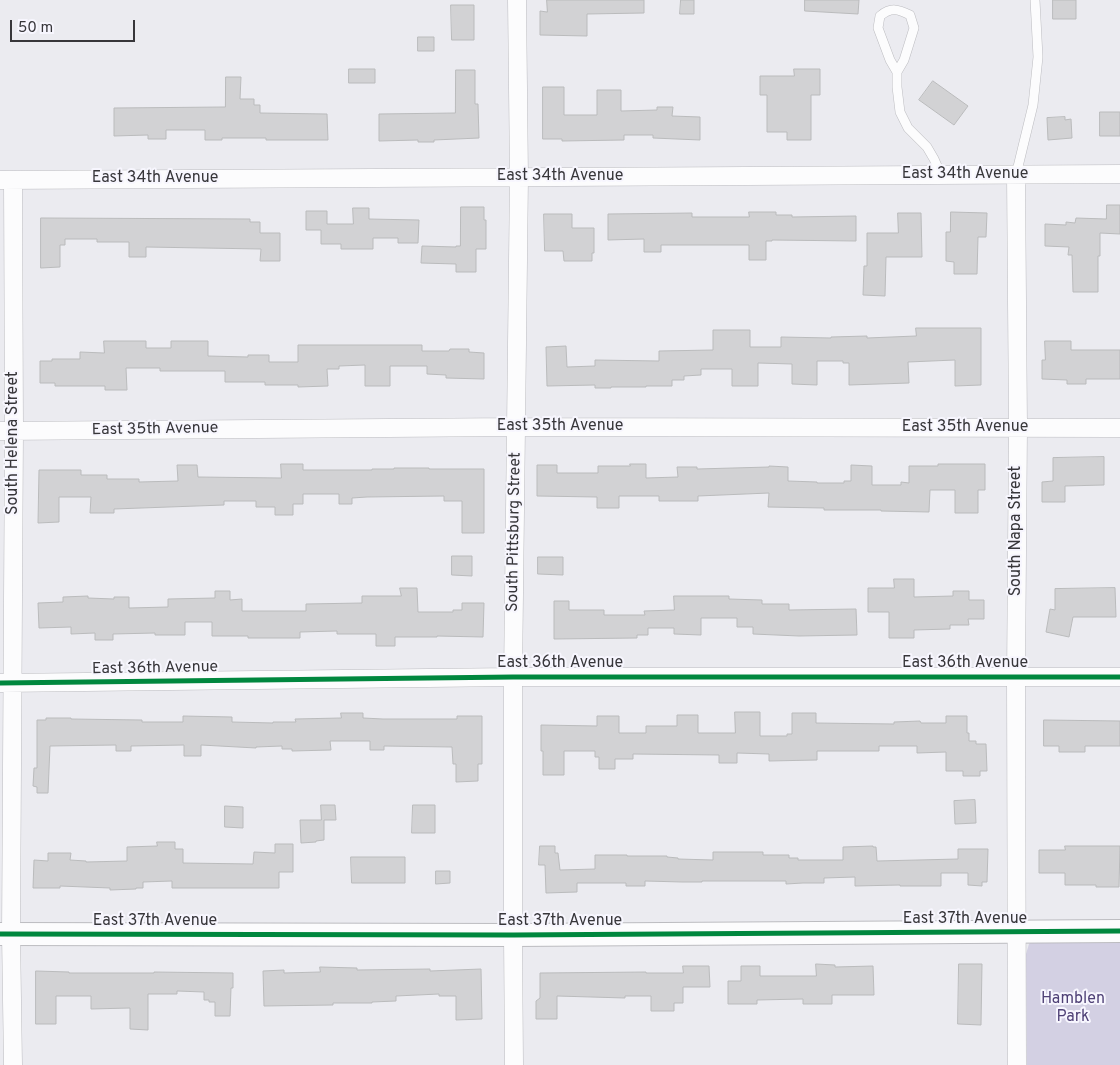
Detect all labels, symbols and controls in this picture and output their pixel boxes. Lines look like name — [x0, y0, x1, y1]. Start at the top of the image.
scale bar — [12, 10, 138, 42]
text: 50 m — [18, 19, 53, 38]
street label: East 34th Avenue — [902, 165, 1028, 185]
street label: East 34th Avenue — [497, 167, 623, 187]
street label: East 34th Avenue — [92, 169, 218, 189]
street label: South Helena Street — [4, 371, 24, 515]
street label: East 35th Avenue — [497, 417, 623, 437]
street label: East 35th Avenue — [902, 418, 1028, 438]
street label: East 35th Avenue — [92, 419, 218, 441]
street label: South Pittsburg Street — [504, 452, 526, 612]
street label: South Napa Street — [1007, 466, 1027, 596]
street label: East 36th Avenue — [497, 654, 623, 674]
street label: East 36th Avenue — [902, 654, 1028, 674]
street label: East 36th Avenue — [92, 658, 218, 680]
street label: East 37th Avenue — [903, 910, 1027, 930]
street label: East 37th Avenue — [93, 912, 217, 932]
street label: East 37th Avenue — [498, 912, 622, 932]
park label: Hamblen Park — [1041, 990, 1105, 1028]

